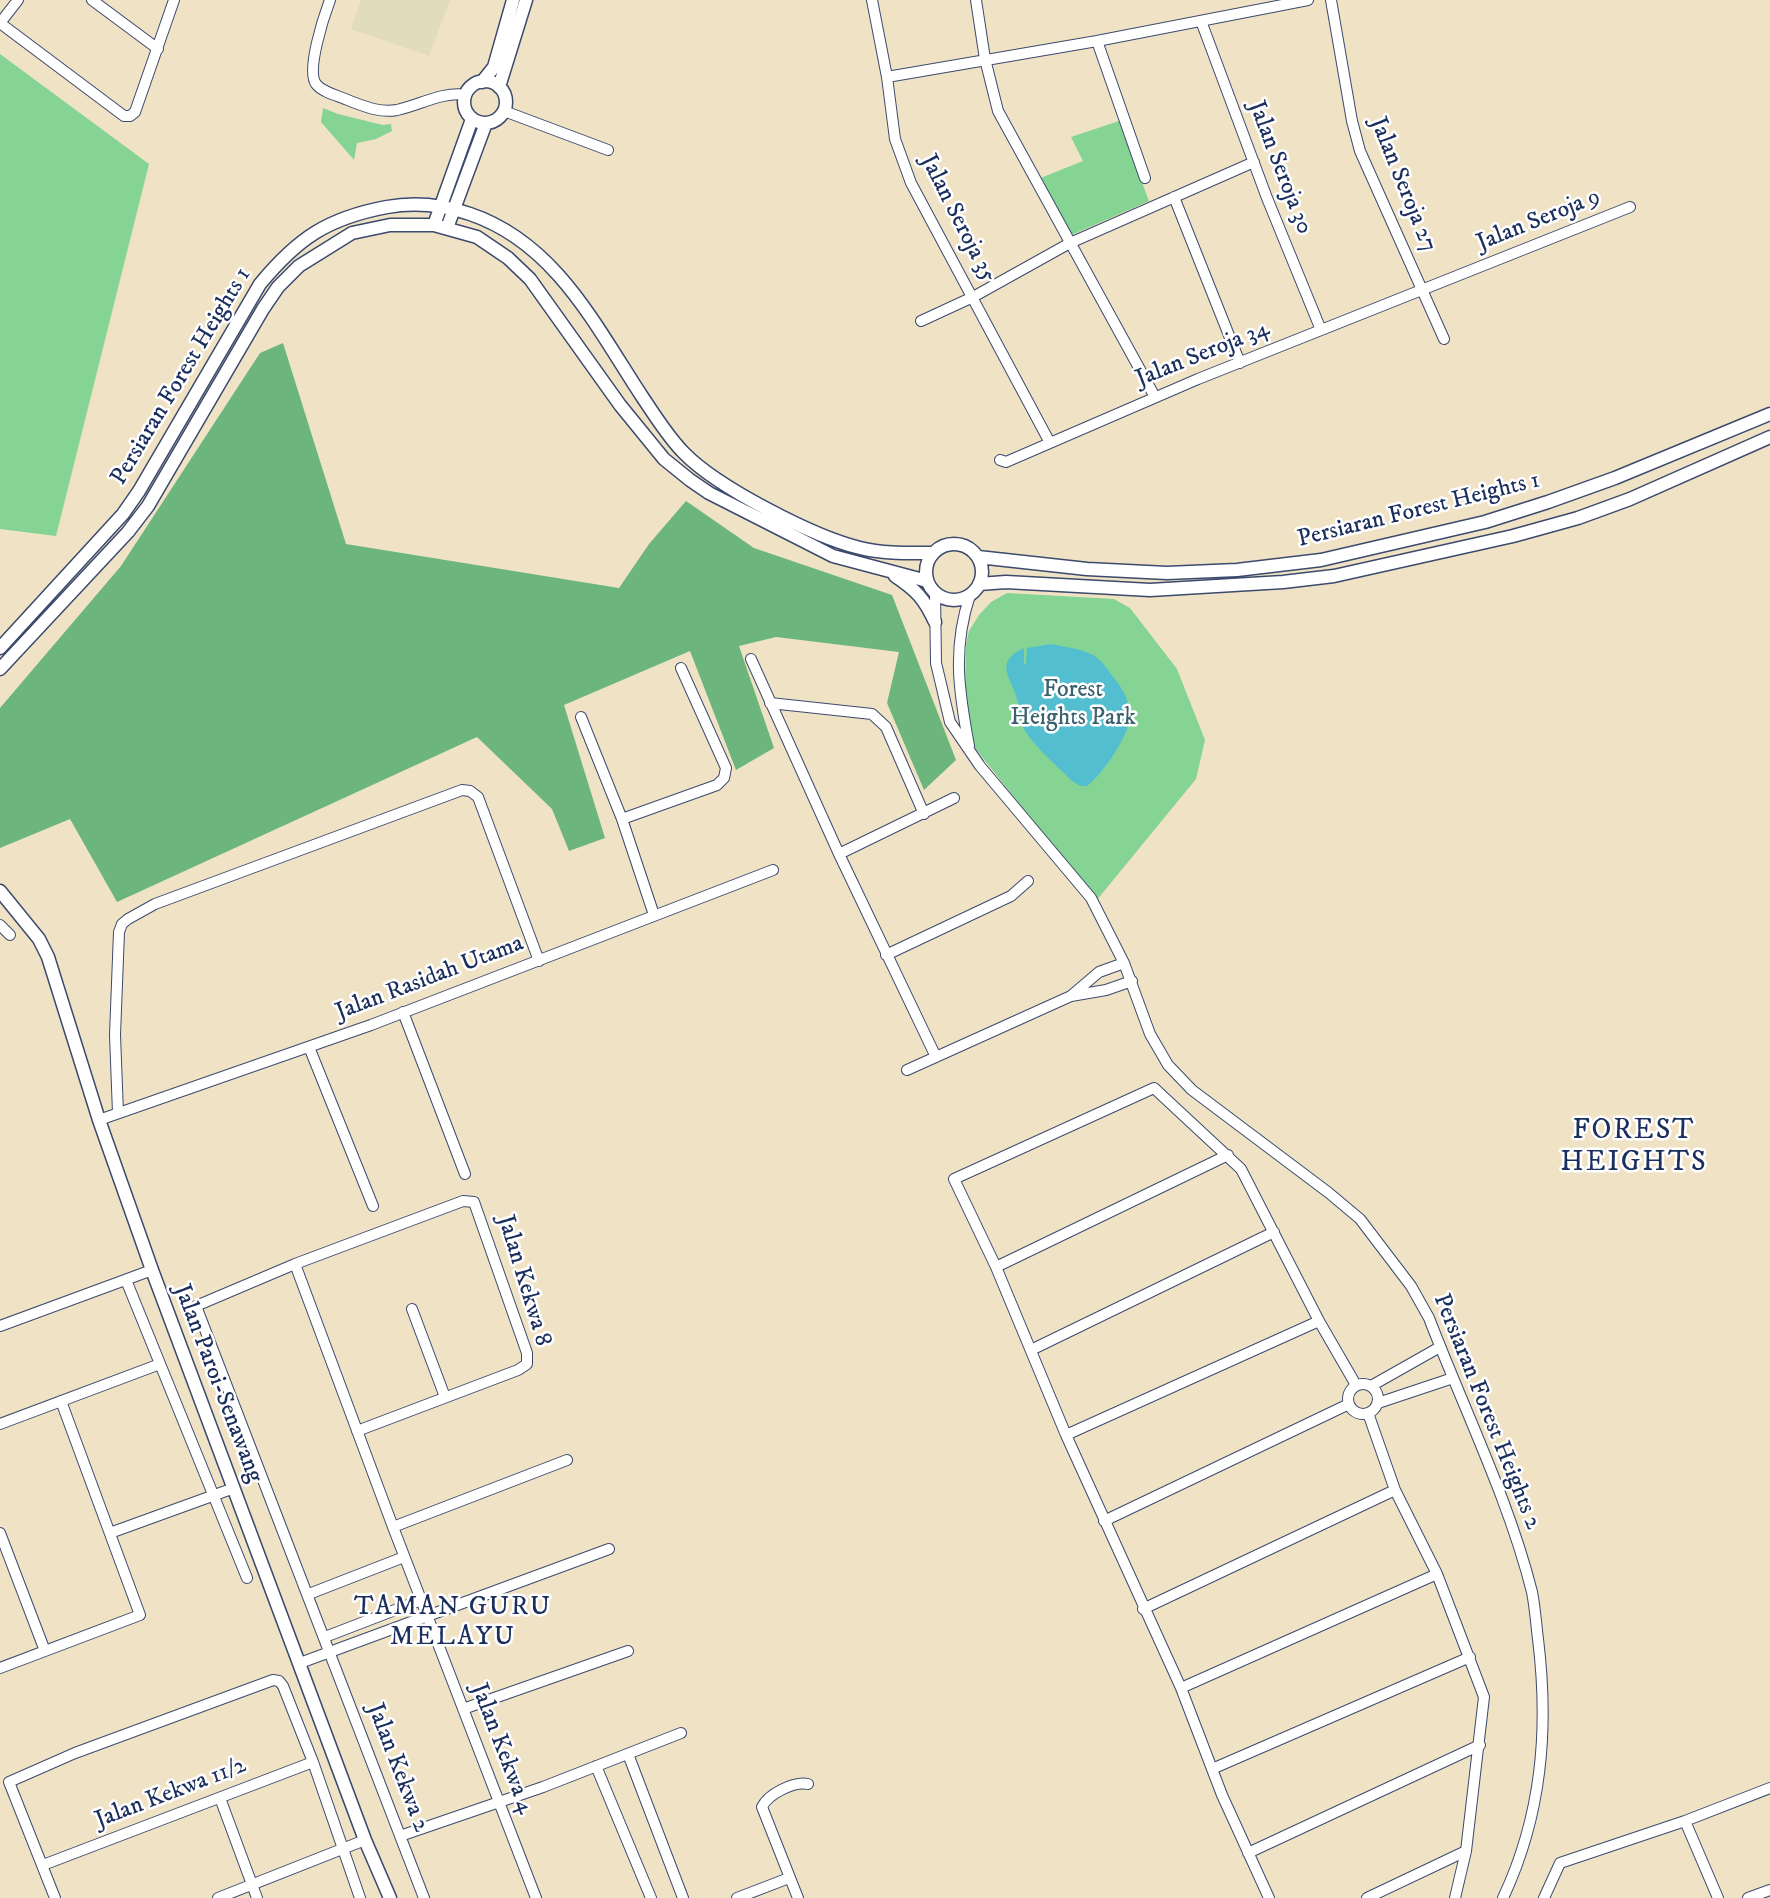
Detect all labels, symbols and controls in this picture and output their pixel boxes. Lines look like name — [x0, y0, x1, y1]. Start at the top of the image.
street label: Jalan Seroja 30 — [1240, 97, 1318, 239]
street label: Jalan Seroja 27 — [1362, 114, 1442, 256]
street label: Jalan Seroja 35 — [913, 150, 1001, 288]
street label: Jalan Seroja 9 — [1473, 183, 1605, 259]
street label: Persiaran Forest Heights 1 — [106, 263, 258, 491]
street label: Jalan Seroja 34 — [1132, 315, 1274, 395]
street label: Persiaran Forest Heights 1 — [1295, 467, 1543, 555]
park label: Forest Heights Park — [1010, 677, 1136, 733]
street label: Jalan Rasidah Utama — [332, 930, 528, 1028]
district label: FOREST HEIGHTS — [1561, 1115, 1707, 1181]
street label: Jalan Kekwa 8 — [489, 1212, 557, 1350]
street label: Jalan Paroi-Senawang — [166, 1281, 268, 1487]
street label: Persiaran Forest Heights 2 — [1426, 1290, 1546, 1534]
district label: TAMAN GURU MELAYU — [355, 1593, 551, 1654]
street label: Jalan Kekwa 4 — [463, 1680, 539, 1818]
street label: Jalan Kekwa 2 — [359, 1700, 435, 1836]
street label: Jalan Kekwa 11/2 — [91, 1752, 251, 1836]

